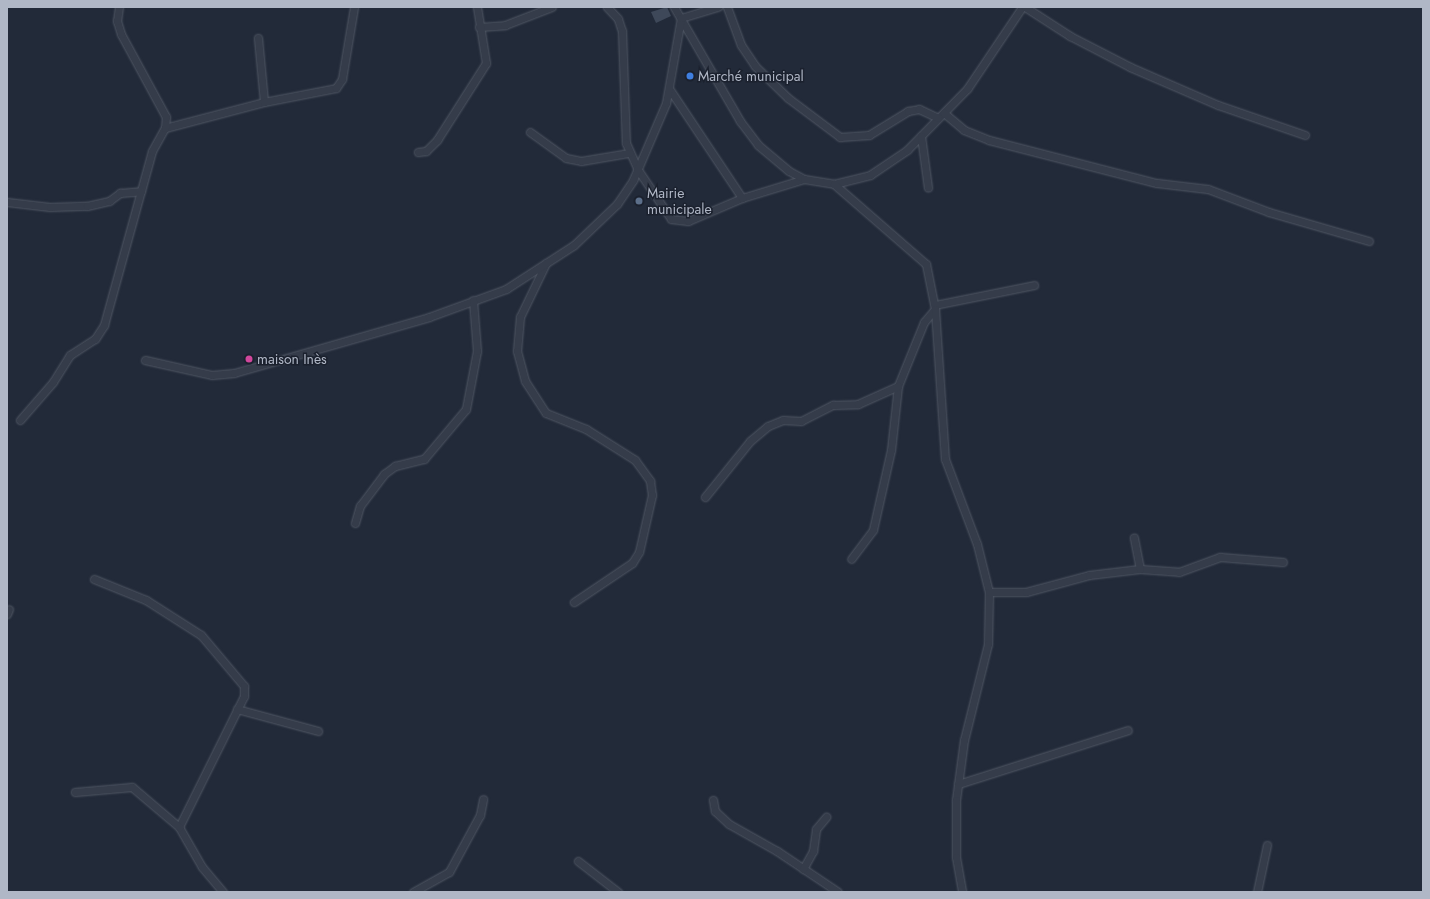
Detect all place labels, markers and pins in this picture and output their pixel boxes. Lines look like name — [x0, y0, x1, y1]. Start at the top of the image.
place label: Marché municipal — [698, 68, 804, 84]
marker: Marché municipal — [685, 71, 695, 81]
place label: Mairie municipale — [647, 185, 712, 218]
marker: Mairie municipale — [634, 196, 644, 206]
place label: maison Inès — [257, 351, 327, 367]
marker: maison Inès — [244, 354, 254, 364]

